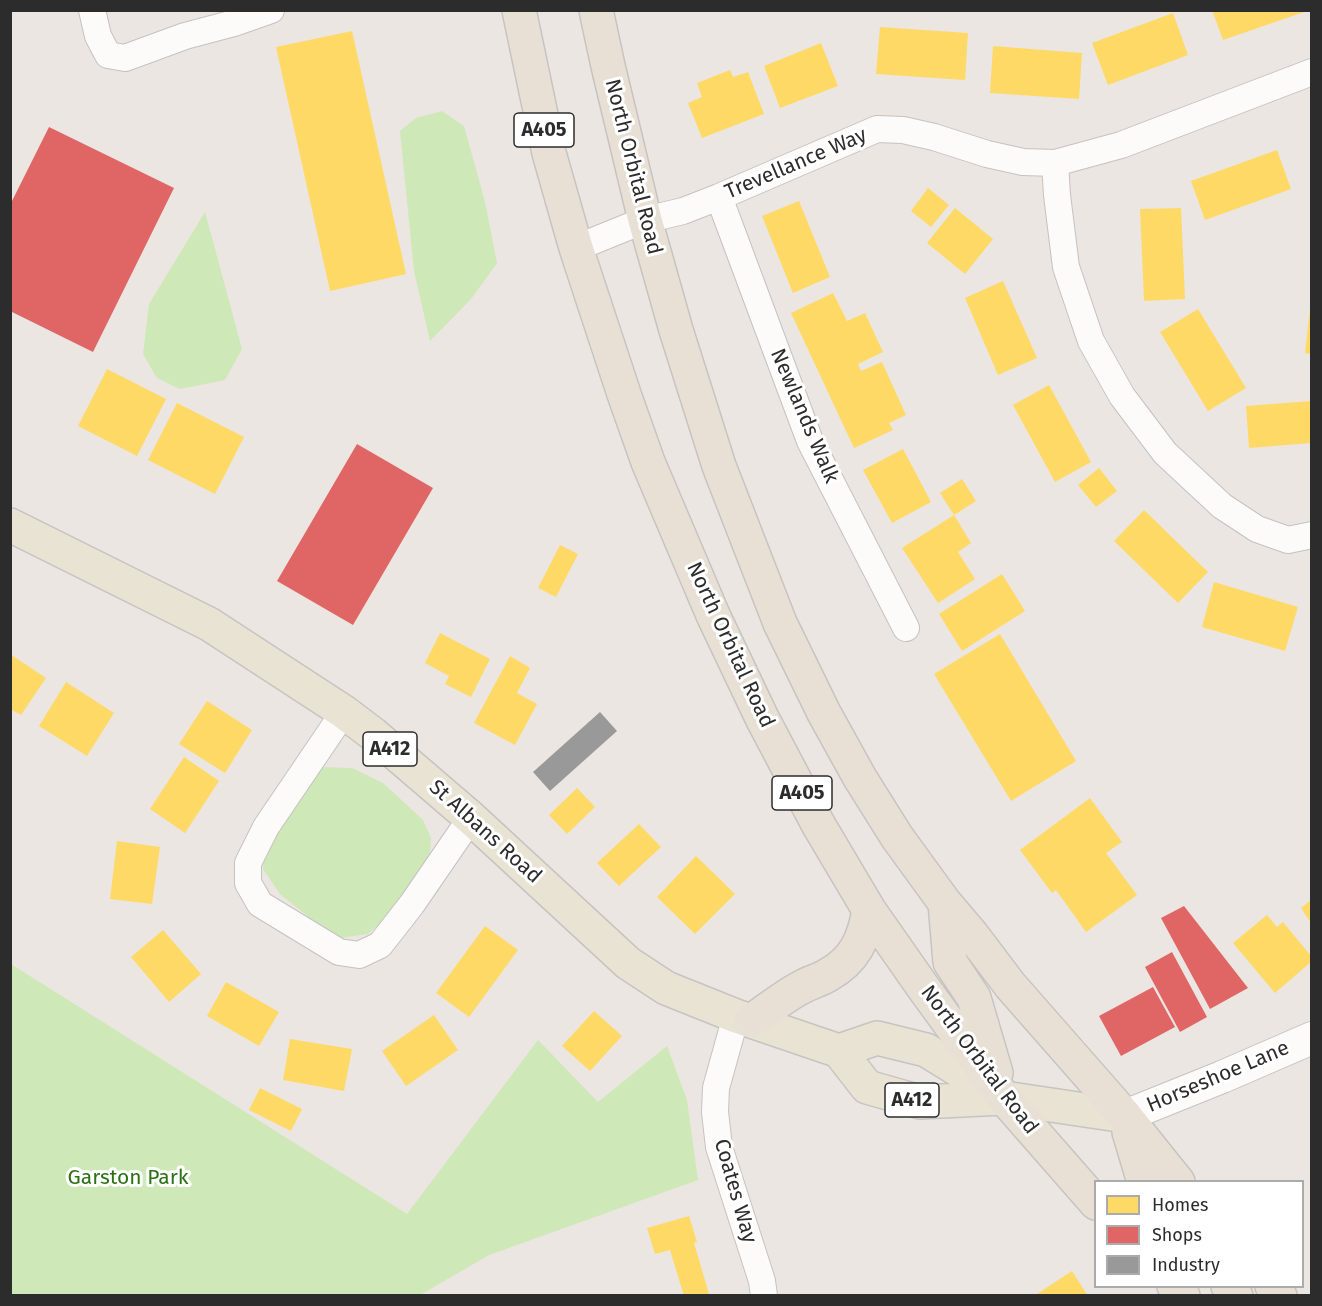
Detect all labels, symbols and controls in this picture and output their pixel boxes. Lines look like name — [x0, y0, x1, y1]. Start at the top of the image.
street label: North Orbital Road — [599, 77, 667, 257]
road number: A405 — [514, 113, 574, 147]
street label: Trevellance Way — [721, 123, 871, 205]
street label: Newlands Walk — [764, 345, 844, 487]
street label: North Orbital Road — [681, 558, 779, 732]
road number: A412 — [363, 732, 417, 766]
street label: St Albans Road — [424, 775, 546, 889]
road number: A405 — [772, 776, 832, 810]
street label: North Orbital Road — [915, 981, 1043, 1139]
street label: Horseshoe Lane — [1143, 1036, 1293, 1118]
road number: A412 — [885, 1083, 939, 1117]
street label: Coates Way — [708, 1136, 762, 1246]
park label: Garston Park — [67, 1165, 189, 1191]
legend — [1094, 1180, 1304, 1288]
text: Homes — [1152, 1194, 1208, 1216]
text: Shops — [1152, 1224, 1202, 1246]
text: Industry — [1152, 1254, 1220, 1276]

